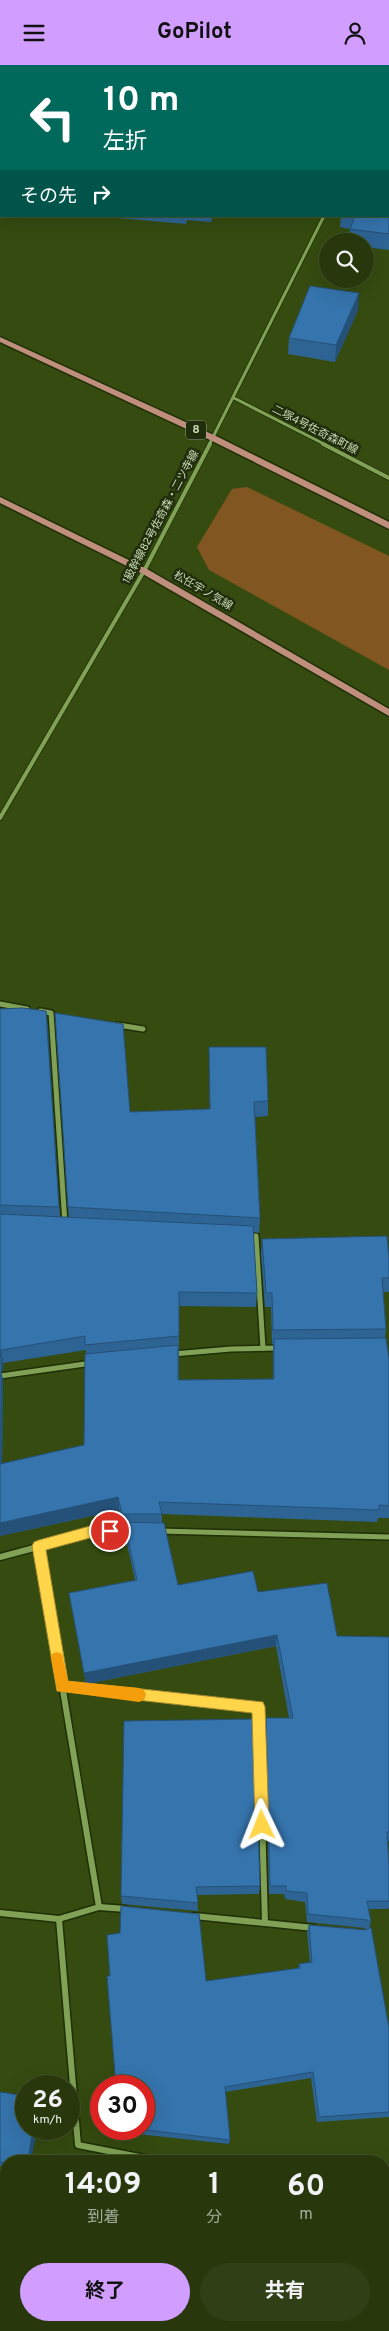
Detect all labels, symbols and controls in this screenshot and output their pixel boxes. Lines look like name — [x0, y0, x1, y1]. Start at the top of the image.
icon: menu — [20, 19, 48, 47]
text: GoPilot — [157, 19, 232, 46]
icon: person — [341, 19, 369, 47]
text: 10 m — [103, 79, 179, 123]
icon: left — [20, 85, 85, 150]
text: 左折 — [103, 129, 147, 156]
icon: right — [87, 180, 115, 208]
text: その先 — [20, 185, 77, 209]
map controls — [319, 233, 374, 288]
button: search — [319, 233, 374, 288]
street label: 二塚4号佐奇森町線 — [270, 402, 360, 458]
road number: 8 — [186, 421, 206, 439]
street label: 1級幹線82号佐奇森・二ツ寺線 — [120, 448, 202, 586]
street label: 松任宇ノ気線 — [171, 568, 235, 614]
pin — [89, 1510, 131, 1552]
icon: arrive — [96, 1517, 124, 1545]
position arrow — [235, 1798, 287, 1850]
speed limit sign: 30 — [90, 2075, 155, 2140]
text: 26 — [32, 2085, 63, 2117]
text: km/h — [33, 2112, 62, 2128]
text: 14:09 — [65, 2167, 142, 2204]
text: 1 — [208, 2167, 220, 2204]
text: 60 — [287, 2169, 325, 2206]
text: m — [299, 2205, 313, 2225]
text: 到着 — [87, 2208, 119, 2228]
text: 分 — [206, 2208, 222, 2228]
button: 終了 — [20, 2263, 190, 2321]
button: 共有 — [200, 2263, 370, 2321]

